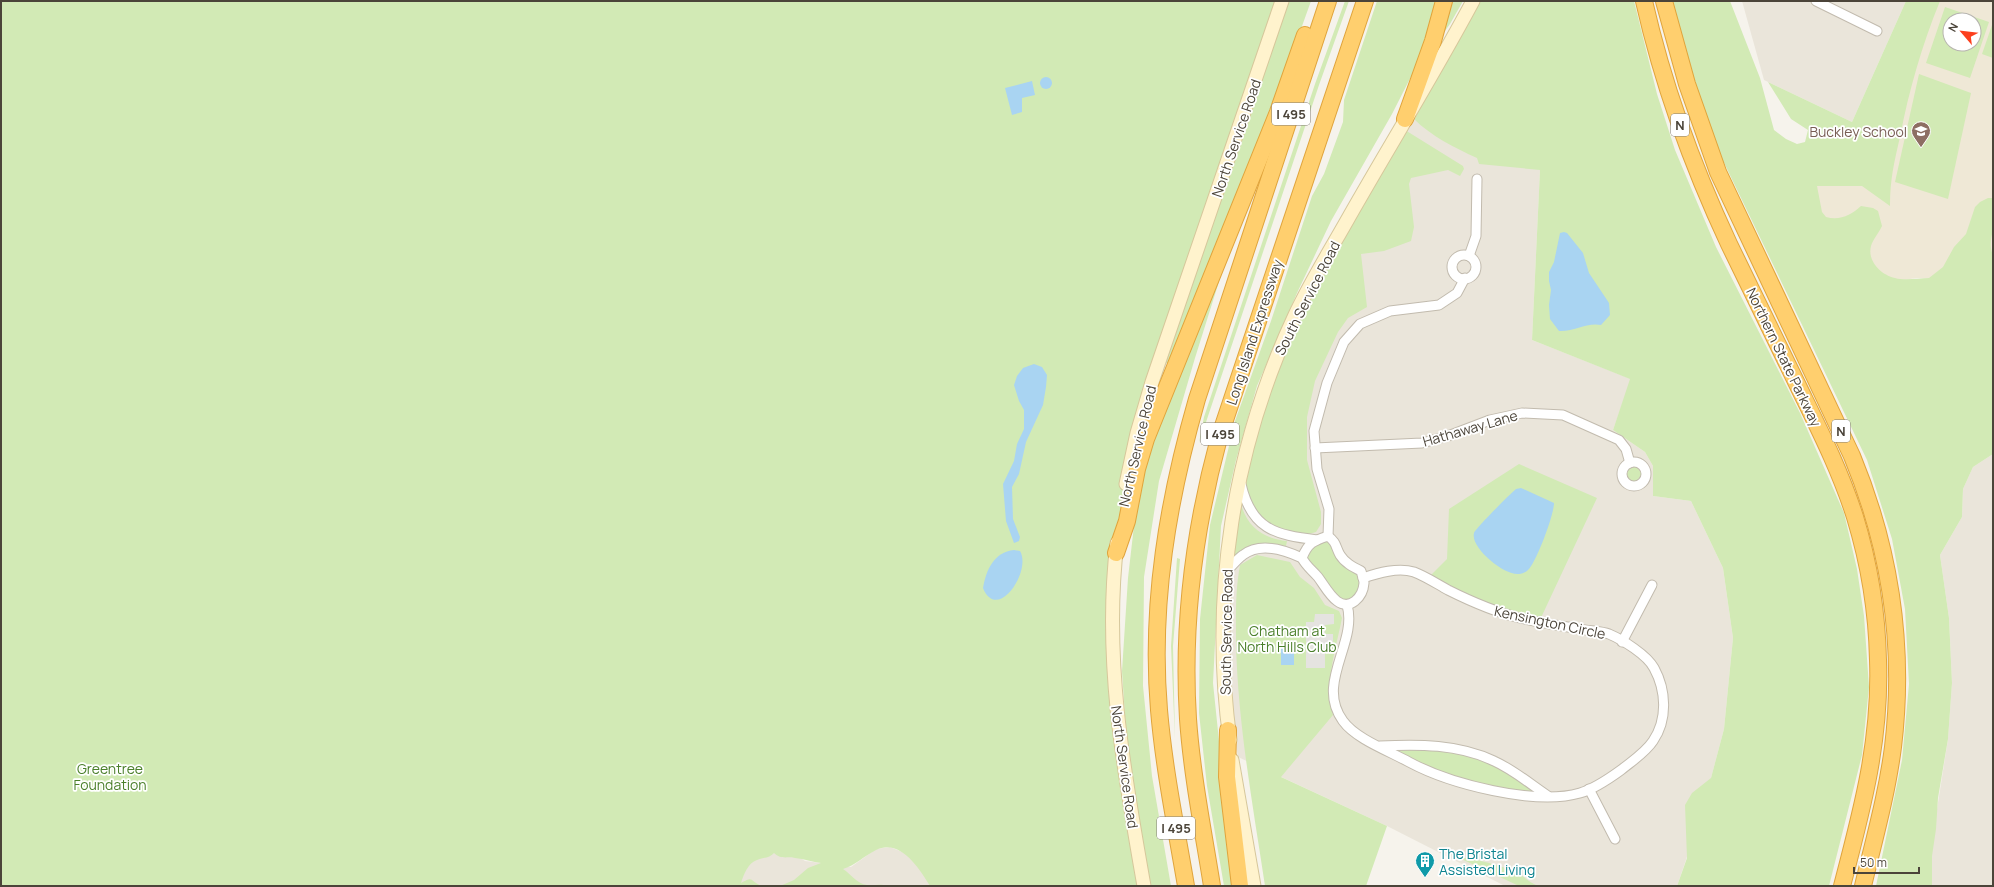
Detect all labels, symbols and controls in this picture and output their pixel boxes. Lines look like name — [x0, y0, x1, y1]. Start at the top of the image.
north arrow — [1942, 12, 1982, 52]
text: N — [1944, 20, 1961, 34]
street label: North Service Road — [1207, 76, 1265, 200]
road number: I 495 — [1272, 103, 1310, 125]
road number: N — [1671, 114, 1689, 136]
school or university icon: Buckley School — [1910, 120, 1932, 148]
place label: Buckley School — [1809, 122, 1907, 141]
street label: South Service Road — [1270, 238, 1344, 358]
street label: Long Island Expressway — [1221, 256, 1287, 407]
street label: Northern State Parkway — [1742, 284, 1826, 430]
street label: North Service Road — [1114, 384, 1160, 508]
street label: Hathaway Lane — [1420, 405, 1520, 451]
road number: N — [1832, 420, 1850, 442]
road number: I 495 — [1201, 423, 1239, 445]
street label: South Service Road — [1215, 569, 1237, 695]
street label: Kensington Circle — [1493, 601, 1607, 643]
park label: Chatham at North Hills Club — [1237, 621, 1337, 656]
street label: North Service Road — [1107, 704, 1143, 830]
park label: Greentree Foundation — [73, 759, 147, 794]
road number: I 495 — [1157, 817, 1195, 839]
place label: The Bristal Assisted Living — [1439, 844, 1535, 879]
scale bar — [1854, 849, 1919, 875]
building icon: The Bristal Assisted Living — [1414, 850, 1436, 878]
text: 50 m — [1860, 854, 1887, 871]

